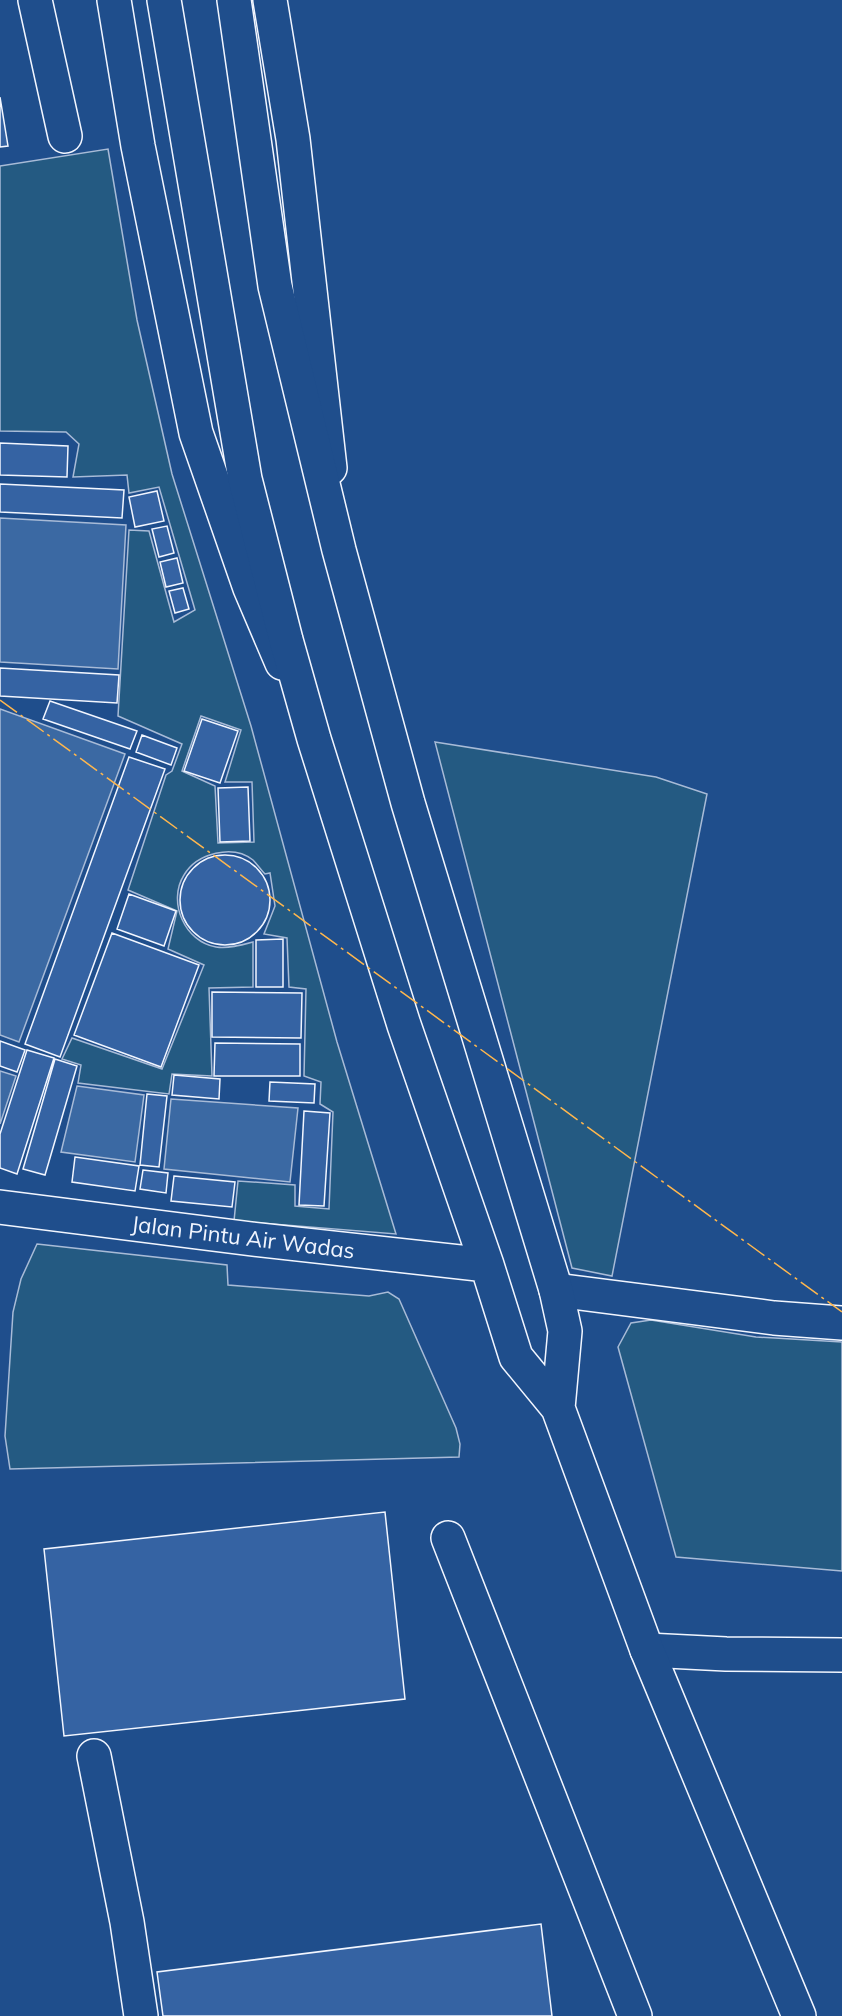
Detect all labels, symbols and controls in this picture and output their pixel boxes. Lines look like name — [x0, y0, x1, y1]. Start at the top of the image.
street label: Jalan Pintu Air Wadas — [130, 1209, 356, 1265]

